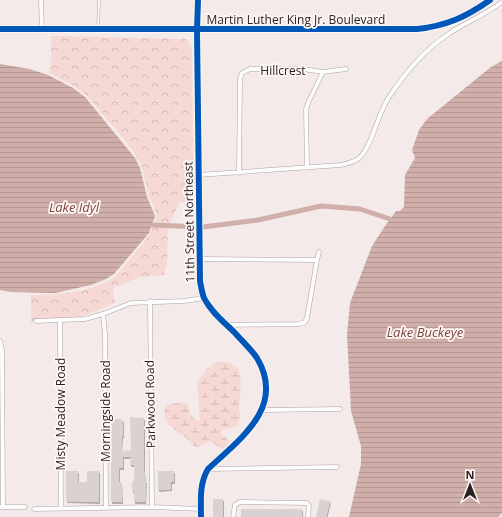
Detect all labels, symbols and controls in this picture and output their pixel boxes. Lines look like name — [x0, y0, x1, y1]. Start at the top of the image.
street label: Martin Luther King Jr. Boulevard — [207, 11, 385, 28]
street label: Hillcrest — [260, 62, 306, 79]
street label: 11th Street Northeast — [179, 161, 199, 283]
water label: Lake Idyl — [49, 198, 100, 216]
water label: Lake Buckeye — [387, 323, 464, 341]
street label: Misty Meadow Road — [52, 358, 69, 470]
street label: Morningside Road — [97, 360, 114, 462]
street label: Parkwood Road — [141, 360, 159, 448]
north arrow — [450, 465, 490, 505]
text: N — [466, 467, 474, 482]

